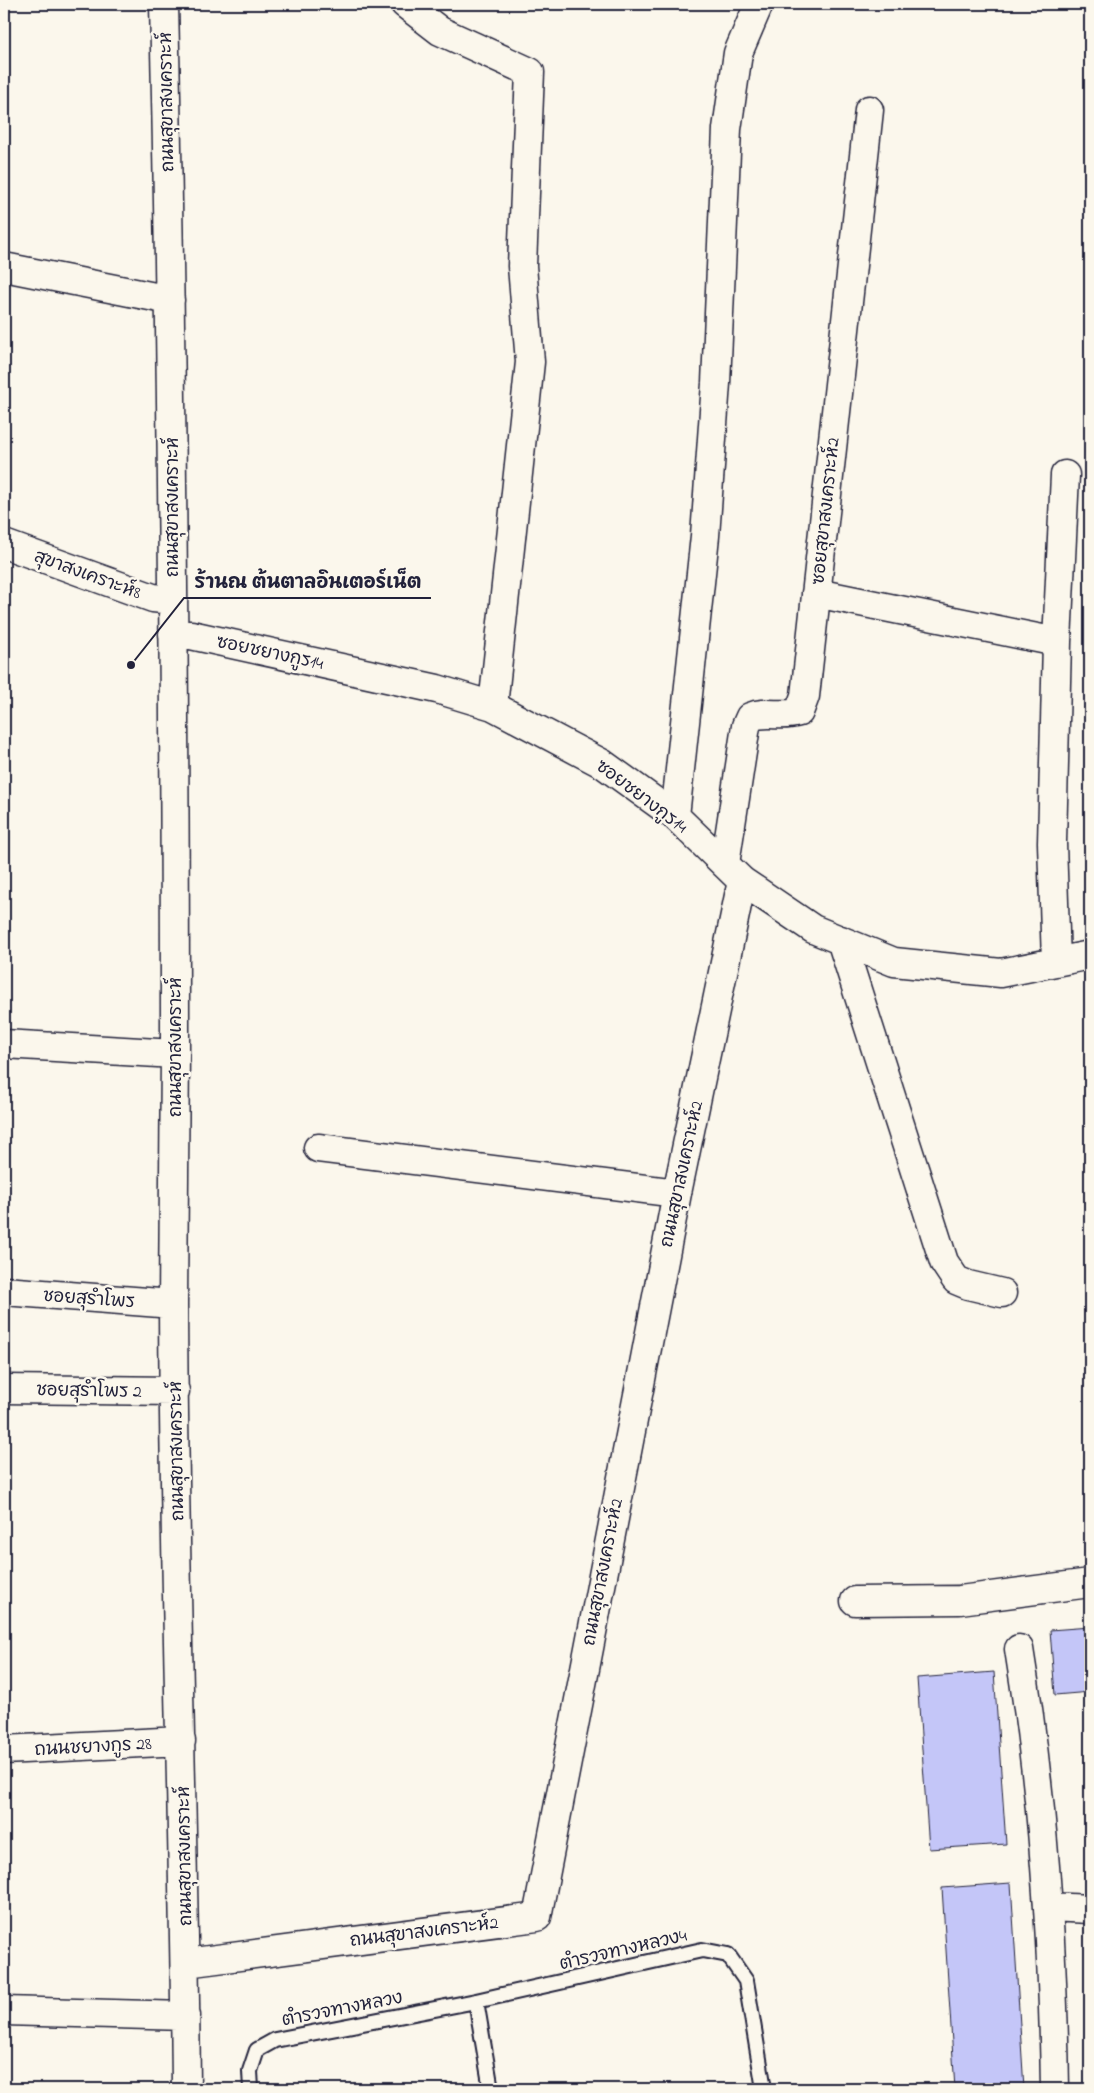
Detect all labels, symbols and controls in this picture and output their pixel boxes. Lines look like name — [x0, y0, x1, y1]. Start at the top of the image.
street label: ถนนสุขาสงเคราะห์ — [152, 32, 182, 172]
street label: ซอยสุขาสงเคราะห์2 — [804, 436, 848, 586]
street label: ถนนสุขาสงเคราะห์ — [159, 437, 187, 577]
street label: สุขาสงเคราะห์8 — [30, 543, 145, 607]
callout: ร้านณ ต้นตาลอินเตอร์เน็ต — [184, 564, 431, 598]
text: ร้านณ ต้นตาลอินเตอร์เน็ต — [195, 567, 421, 597]
street label: ซอยชยางกูร14 — [214, 630, 326, 678]
street label: ซอยชยางกูร14 — [589, 754, 693, 841]
street label: ถนนสุขาสงเคราะห์ — [162, 977, 190, 1117]
street label: ถนนสุขาสงเคราะห์2 — [653, 1098, 711, 1250]
street label: ชอยสุรำโพร — [42, 1282, 136, 1316]
street label: ชอยสุรำโพร 2 — [36, 1376, 142, 1406]
street label: ถนนสุขาสงเคราะห์ — [162, 1381, 192, 1521]
street label: ถนนสุขาสงเคราะห์2 — [575, 1496, 631, 1648]
street label: ถนนชยางกูร 28 — [34, 1732, 153, 1764]
street label: ถนนสุขาสงเคราะห์ — [170, 1786, 200, 1926]
street label: ถนนสุขาสงเคราะห์2 — [348, 1909, 500, 1955]
street label: ตำรวจทางหลวง4 — [557, 1923, 690, 1978]
street label: ตำรวจทางหลวง — [280, 1985, 405, 2034]

